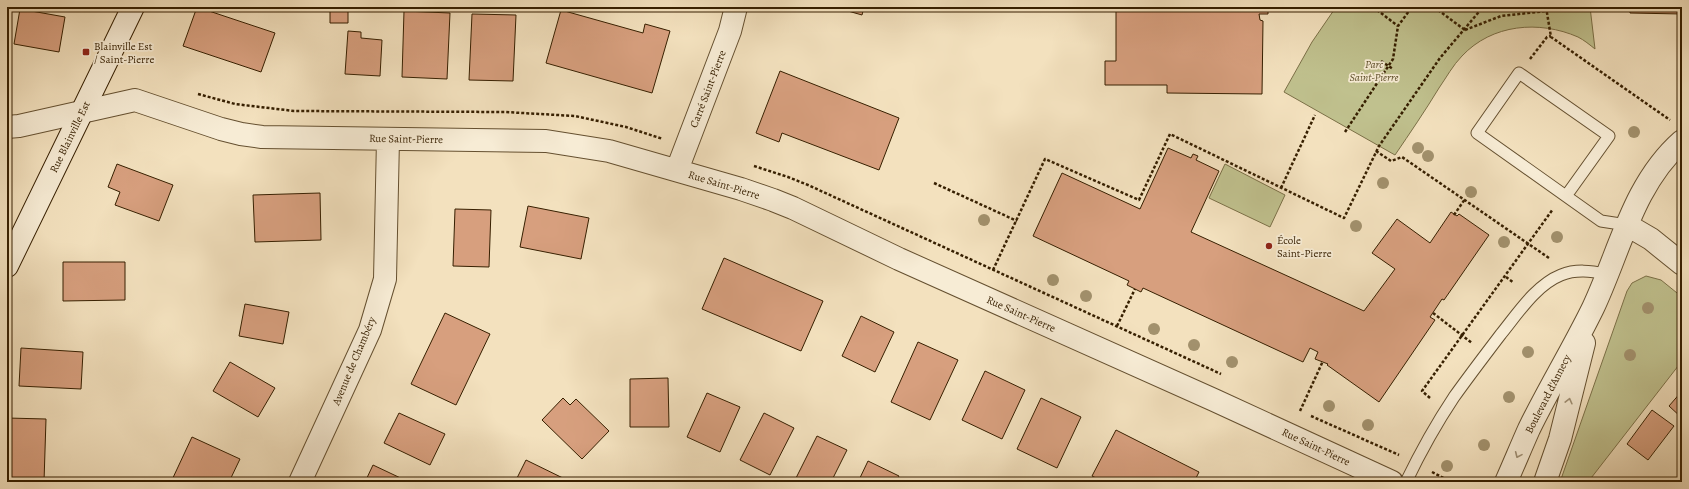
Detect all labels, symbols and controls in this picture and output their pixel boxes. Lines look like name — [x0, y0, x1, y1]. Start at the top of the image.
place label: Blainville Est / Saint-Pierre — [94, 39, 154, 67]
marker: Blainville Est / Saint-Pierre — [81, 47, 91, 57]
street label: Carré Saint-Pierre — [686, 48, 730, 130]
park label: Parc Saint-Pierre — [1349, 57, 1399, 85]
street label: Rue Blainville Est — [46, 98, 94, 175]
street label: Rue Saint-Pierre — [369, 131, 443, 147]
street label: Rue Saint-Pierre — [686, 167, 762, 203]
place label: École Saint-Pierre — [1277, 233, 1332, 261]
marker: École Saint-Pierre — [1264, 241, 1274, 251]
street label: Rue Saint-Pierre — [984, 292, 1058, 336]
street label: Avenue de Chambéry — [328, 314, 379, 408]
street label: Boulevard d'Annecy — [1522, 352, 1574, 436]
one-way arrow — [1564, 398, 1573, 405]
street label: Rue Saint-Pierre — [1279, 425, 1353, 469]
one-way arrow — [1514, 452, 1522, 459]

